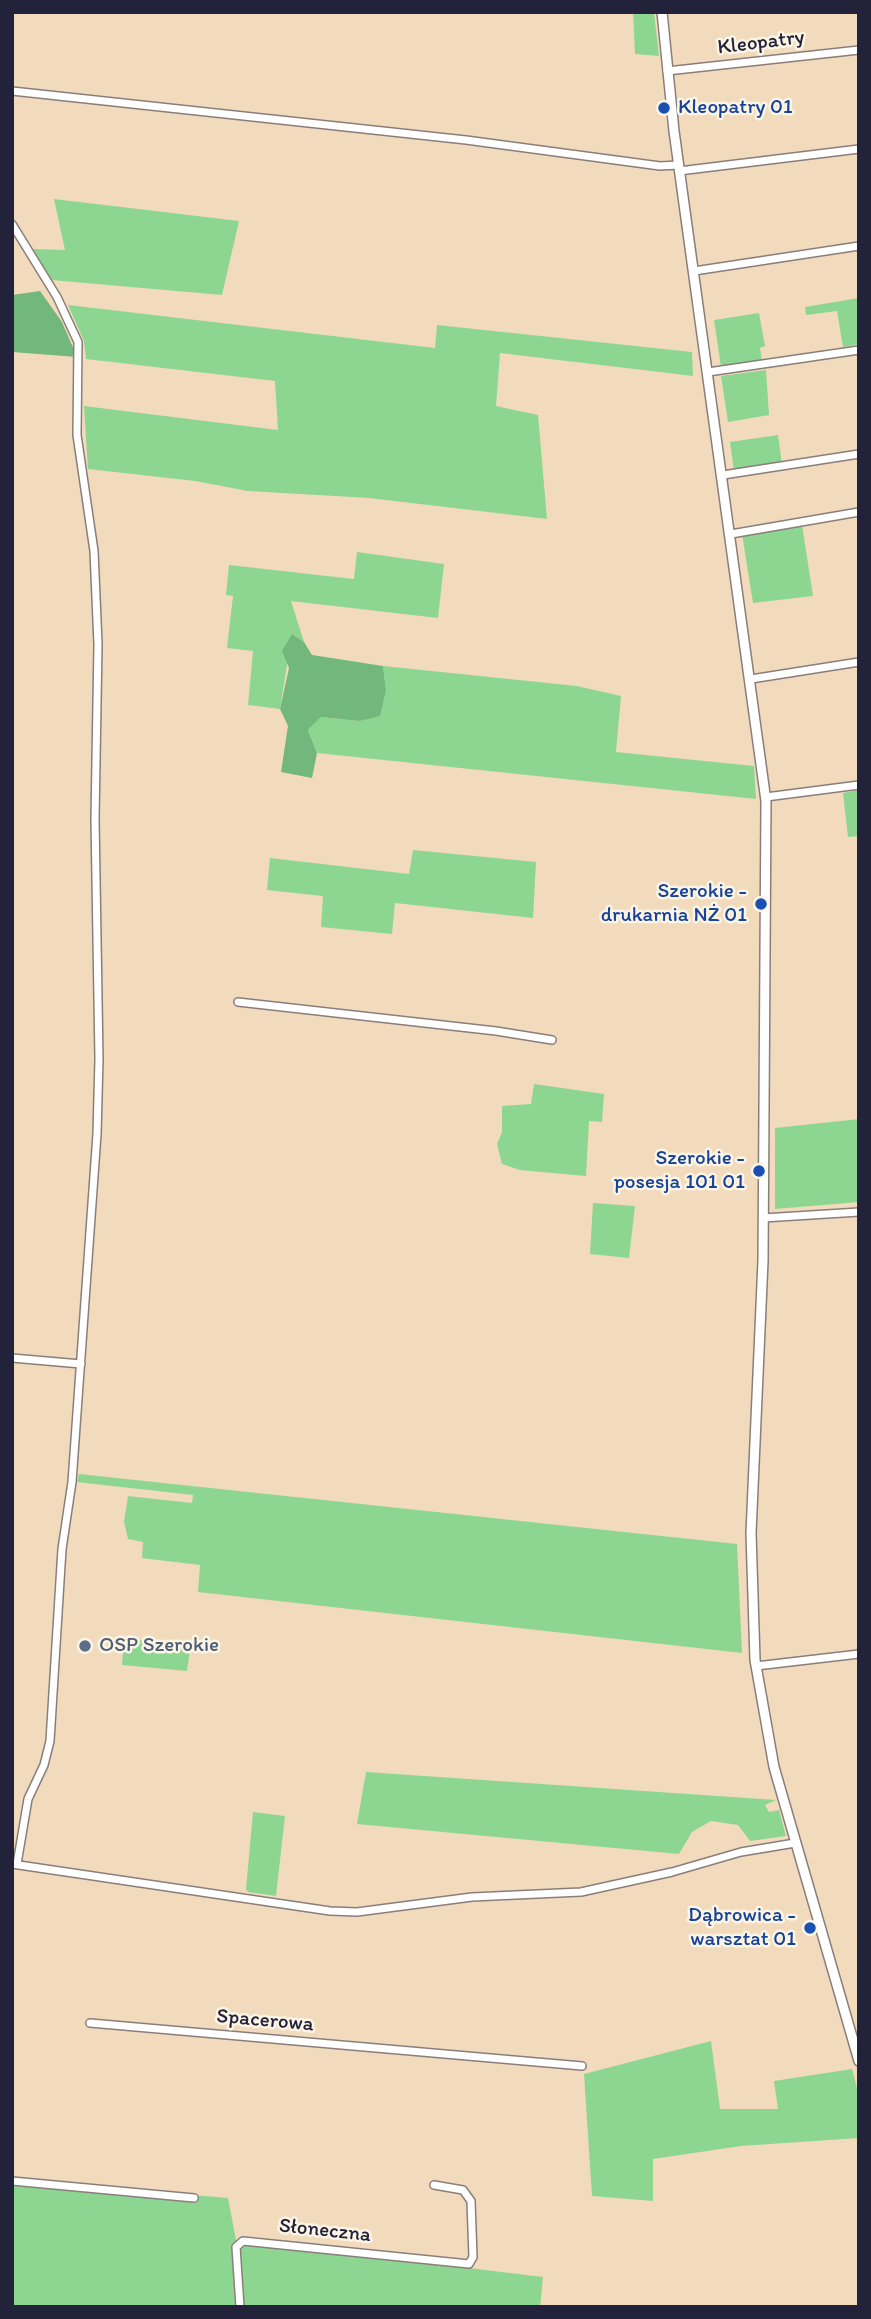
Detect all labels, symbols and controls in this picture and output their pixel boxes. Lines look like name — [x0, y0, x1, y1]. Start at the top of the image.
street label: Kleopatry — [716, 25, 806, 61]
place label: Kleopatry 01 — [678, 95, 793, 121]
marker: Kleopatry 01 — [656, 100, 672, 116]
place label: Szerokie - drukarnia NŻ 01 — [601, 879, 747, 929]
marker: Szerokie - drukarnia NŻ 01 — [753, 896, 769, 912]
place label: Szerokie - posesja 101 01 — [614, 1146, 745, 1196]
marker: Szerokie - posesja 101 01 — [751, 1163, 767, 1179]
place label: OSP Szerokie — [99, 1633, 219, 1659]
marker: OSP Szerokie — [77, 1638, 93, 1654]
place label: Dąbrowica - warsztat 01 — [688, 1903, 796, 1953]
marker: Dąbrowica - warsztat 01 — [802, 1920, 818, 1936]
street label: Spacerowa — [215, 2004, 315, 2038]
street label: Słoneczna — [278, 2214, 372, 2248]

